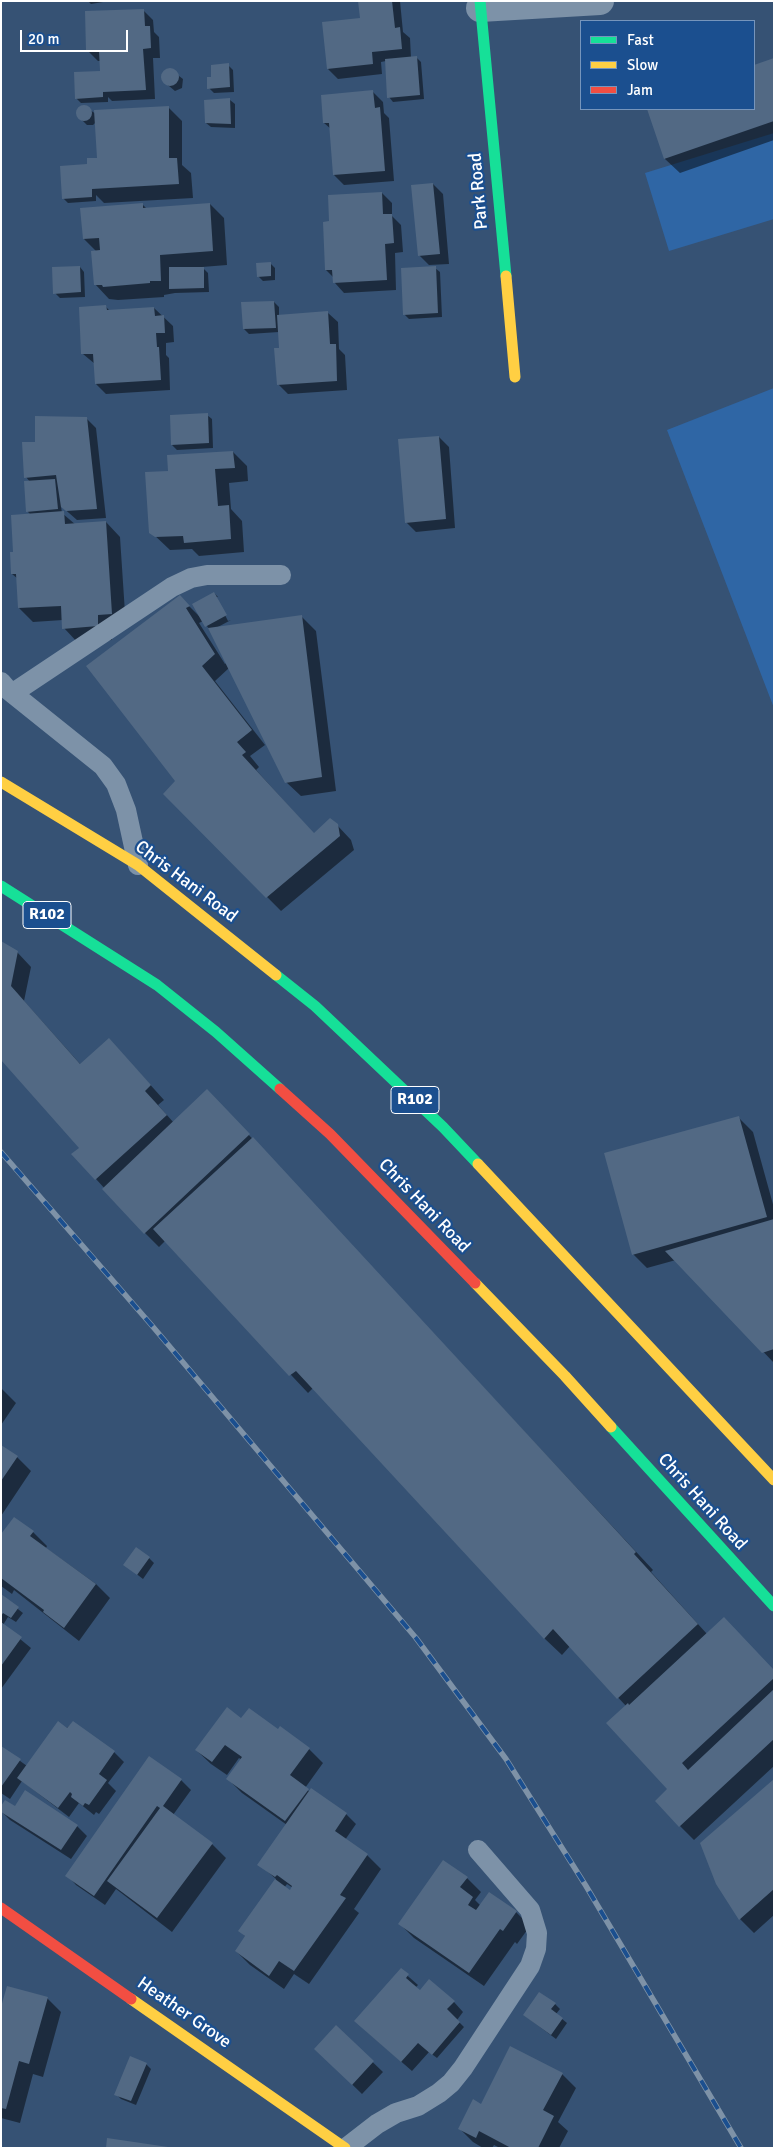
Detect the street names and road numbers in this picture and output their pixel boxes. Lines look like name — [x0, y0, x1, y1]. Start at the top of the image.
street label: Park Road — [465, 152, 493, 230]
street label: Chris Hani Road — [130, 836, 242, 928]
road number: R102 — [23, 902, 71, 928]
road number: R102 — [391, 1086, 439, 1114]
street label: Chris Hani Road — [374, 1154, 474, 1258]
street label: Chris Hani Road — [653, 1449, 751, 1555]
street label: Heather Grove — [133, 1973, 235, 2053]

